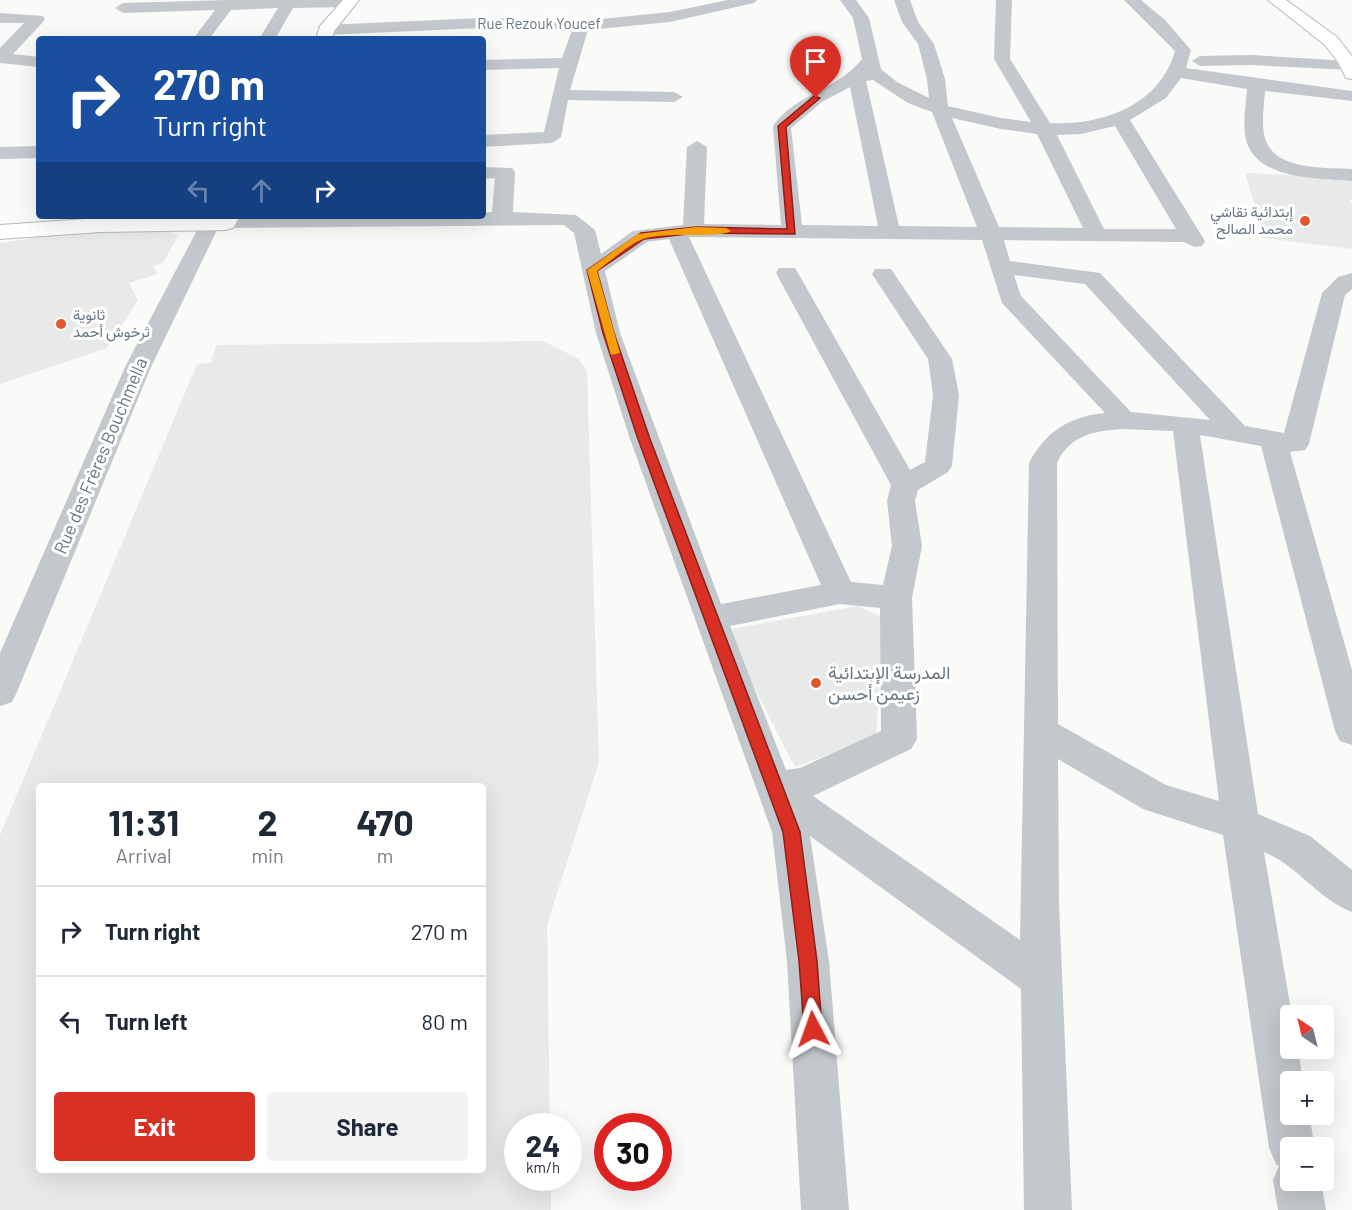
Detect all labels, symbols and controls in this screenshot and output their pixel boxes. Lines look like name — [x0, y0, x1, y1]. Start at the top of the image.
street label: Rue Rezouk Youcef — [477, 14, 601, 32]
pin — [790, 36, 841, 98]
icon: arrive — [799, 45, 832, 78]
text: 270 m — [153, 58, 265, 108]
icon: right — [54, 60, 132, 138]
text: Turn right — [153, 109, 267, 141]
icon: left — [182, 174, 215, 207]
icon: ahead — [245, 174, 278, 207]
icon: right — [308, 174, 341, 207]
place label: إبتدائية نقاشي محمد الصالح — [1210, 202, 1294, 240]
marker: إبتدائية نقاشي محمد الصالح — [1298, 214, 1312, 228]
place label: ثانوية ثرخوش أحمد — [73, 305, 150, 342]
marker: ثانوية ثرخوش أحمد — [54, 317, 68, 331]
street label: Rue des Frères Bouchmella — [49, 354, 151, 557]
place label: المدرسة الإبتدائية زعيمن أحسن — [828, 661, 950, 705]
marker: المدرسة الإبتدائية زعيمن أحسن — [809, 676, 823, 690]
text: 11:31 — [108, 800, 179, 843]
text: 2 — [258, 800, 278, 843]
text: 470 — [356, 800, 414, 843]
text: Arrival — [116, 843, 172, 867]
text: min — [251, 843, 284, 867]
text: m — [377, 843, 393, 867]
icon: right — [54, 915, 87, 948]
text: Turn right — [105, 918, 200, 944]
text: 270 m — [411, 918, 468, 944]
position arrow — [781, 997, 845, 1061]
icon: left — [54, 1005, 87, 1038]
north arrow — [1280, 1005, 1334, 1059]
map controls — [1280, 1005, 1334, 1191]
text: Turn left — [105, 1008, 188, 1034]
text: 80 m — [422, 1008, 468, 1034]
button: + — [1280, 1071, 1334, 1125]
button: Exit — [54, 1092, 255, 1161]
button: Share — [267, 1092, 468, 1161]
speed limit sign: 30 — [594, 1113, 672, 1191]
text: 24 — [526, 1127, 560, 1163]
button: − — [1280, 1137, 1334, 1191]
text: km/h — [526, 1158, 560, 1176]

